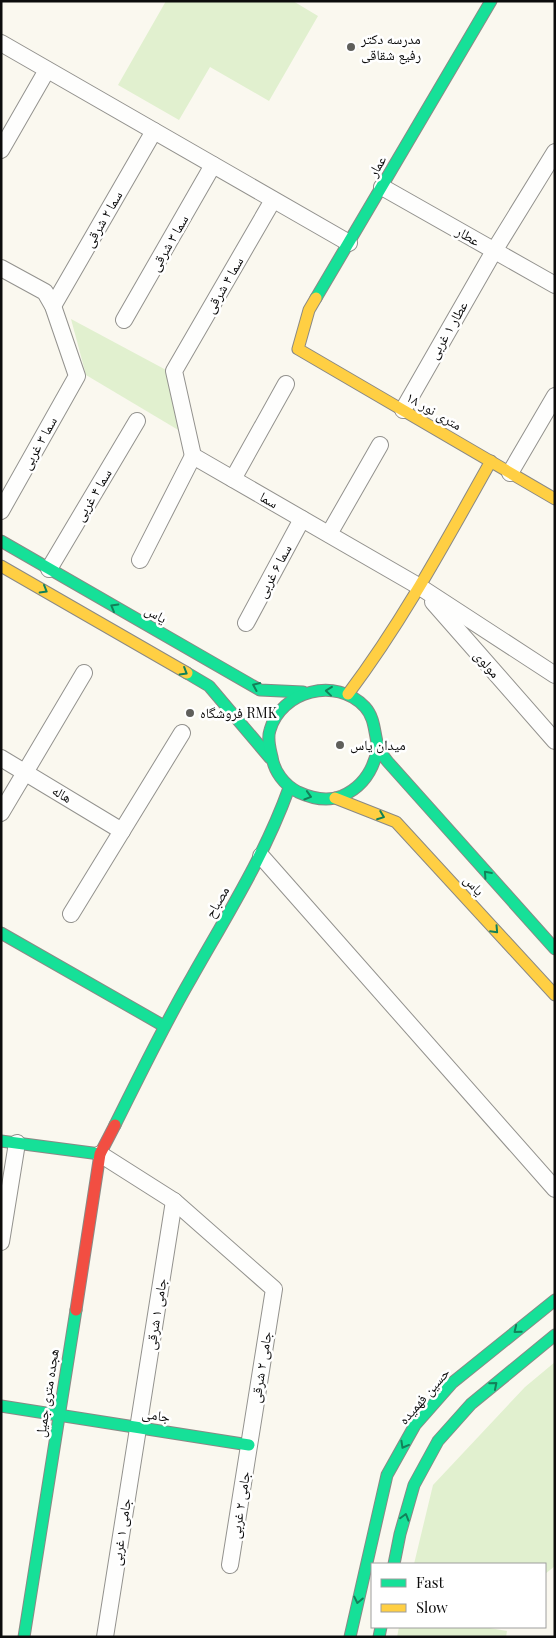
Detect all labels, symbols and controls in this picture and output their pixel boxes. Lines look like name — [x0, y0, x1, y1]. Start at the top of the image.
place label: مدرسه دکتر رفیع شقاقی — [360, 29, 421, 65]
marker: مدرسه دکتر رفیع شقاقی — [345, 41, 357, 53]
street label: عمار — [362, 152, 390, 181]
street label: سما ۲ شرقی — [79, 187, 126, 250]
street label: سما ۳ شرقی — [145, 211, 192, 274]
street label: عطار — [452, 221, 484, 250]
street label: سما ۴ شرقی — [200, 253, 247, 316]
street label: عطار ۱ غربی — [423, 297, 472, 362]
street label: ۱۸ متری نور — [403, 387, 465, 434]
street label: سما ۳ غربی — [16, 413, 61, 473]
street label: سما ۴ غربی — [69, 465, 116, 524]
street label: سما — [256, 487, 282, 512]
street label: سما ۶ غربی — [252, 541, 296, 601]
one-way arrow — [38, 583, 47, 593]
street label: یاس — [142, 600, 171, 628]
one-way arrow — [110, 604, 119, 614]
street label: مولوی — [470, 646, 505, 682]
one-way arrow — [178, 665, 187, 675]
one-way arrow — [252, 683, 261, 693]
one-way arrow — [324, 686, 332, 697]
place label: فروشگاه RMK — [200, 703, 278, 722]
marker: فروشگاه RMK — [184, 707, 196, 719]
place label: میدان یاس — [350, 735, 406, 754]
marker: میدان یاس — [334, 739, 346, 751]
street label: هاله — [49, 780, 76, 807]
one-way arrow — [303, 791, 312, 801]
one-way arrow — [376, 810, 384, 820]
street label: یاس — [460, 870, 489, 900]
one-way arrow — [484, 870, 493, 879]
street label: مصباح — [200, 882, 234, 922]
one-way arrow — [489, 924, 498, 933]
street label: جامی ۱ شرقی — [140, 1277, 171, 1351]
one-way arrow — [514, 1325, 523, 1333]
street label: جامی ۲ شرقی — [245, 1330, 276, 1404]
street label: هجده متری جمیل — [30, 1347, 63, 1439]
street label: حسین فهمیده — [394, 1363, 454, 1428]
one-way arrow — [488, 1383, 497, 1391]
street label: جامی — [141, 1403, 172, 1426]
one-way arrow — [400, 1440, 410, 1449]
street label: جامی ۲ غربی — [225, 1470, 254, 1540]
street label: جامی ۱ غربی — [106, 1497, 135, 1567]
one-way arrow — [399, 1513, 409, 1521]
legend — [371, 1563, 546, 1628]
text: Fast — [416, 1572, 445, 1592]
one-way arrow — [354, 1595, 364, 1604]
text: Slow — [416, 1597, 448, 1617]

